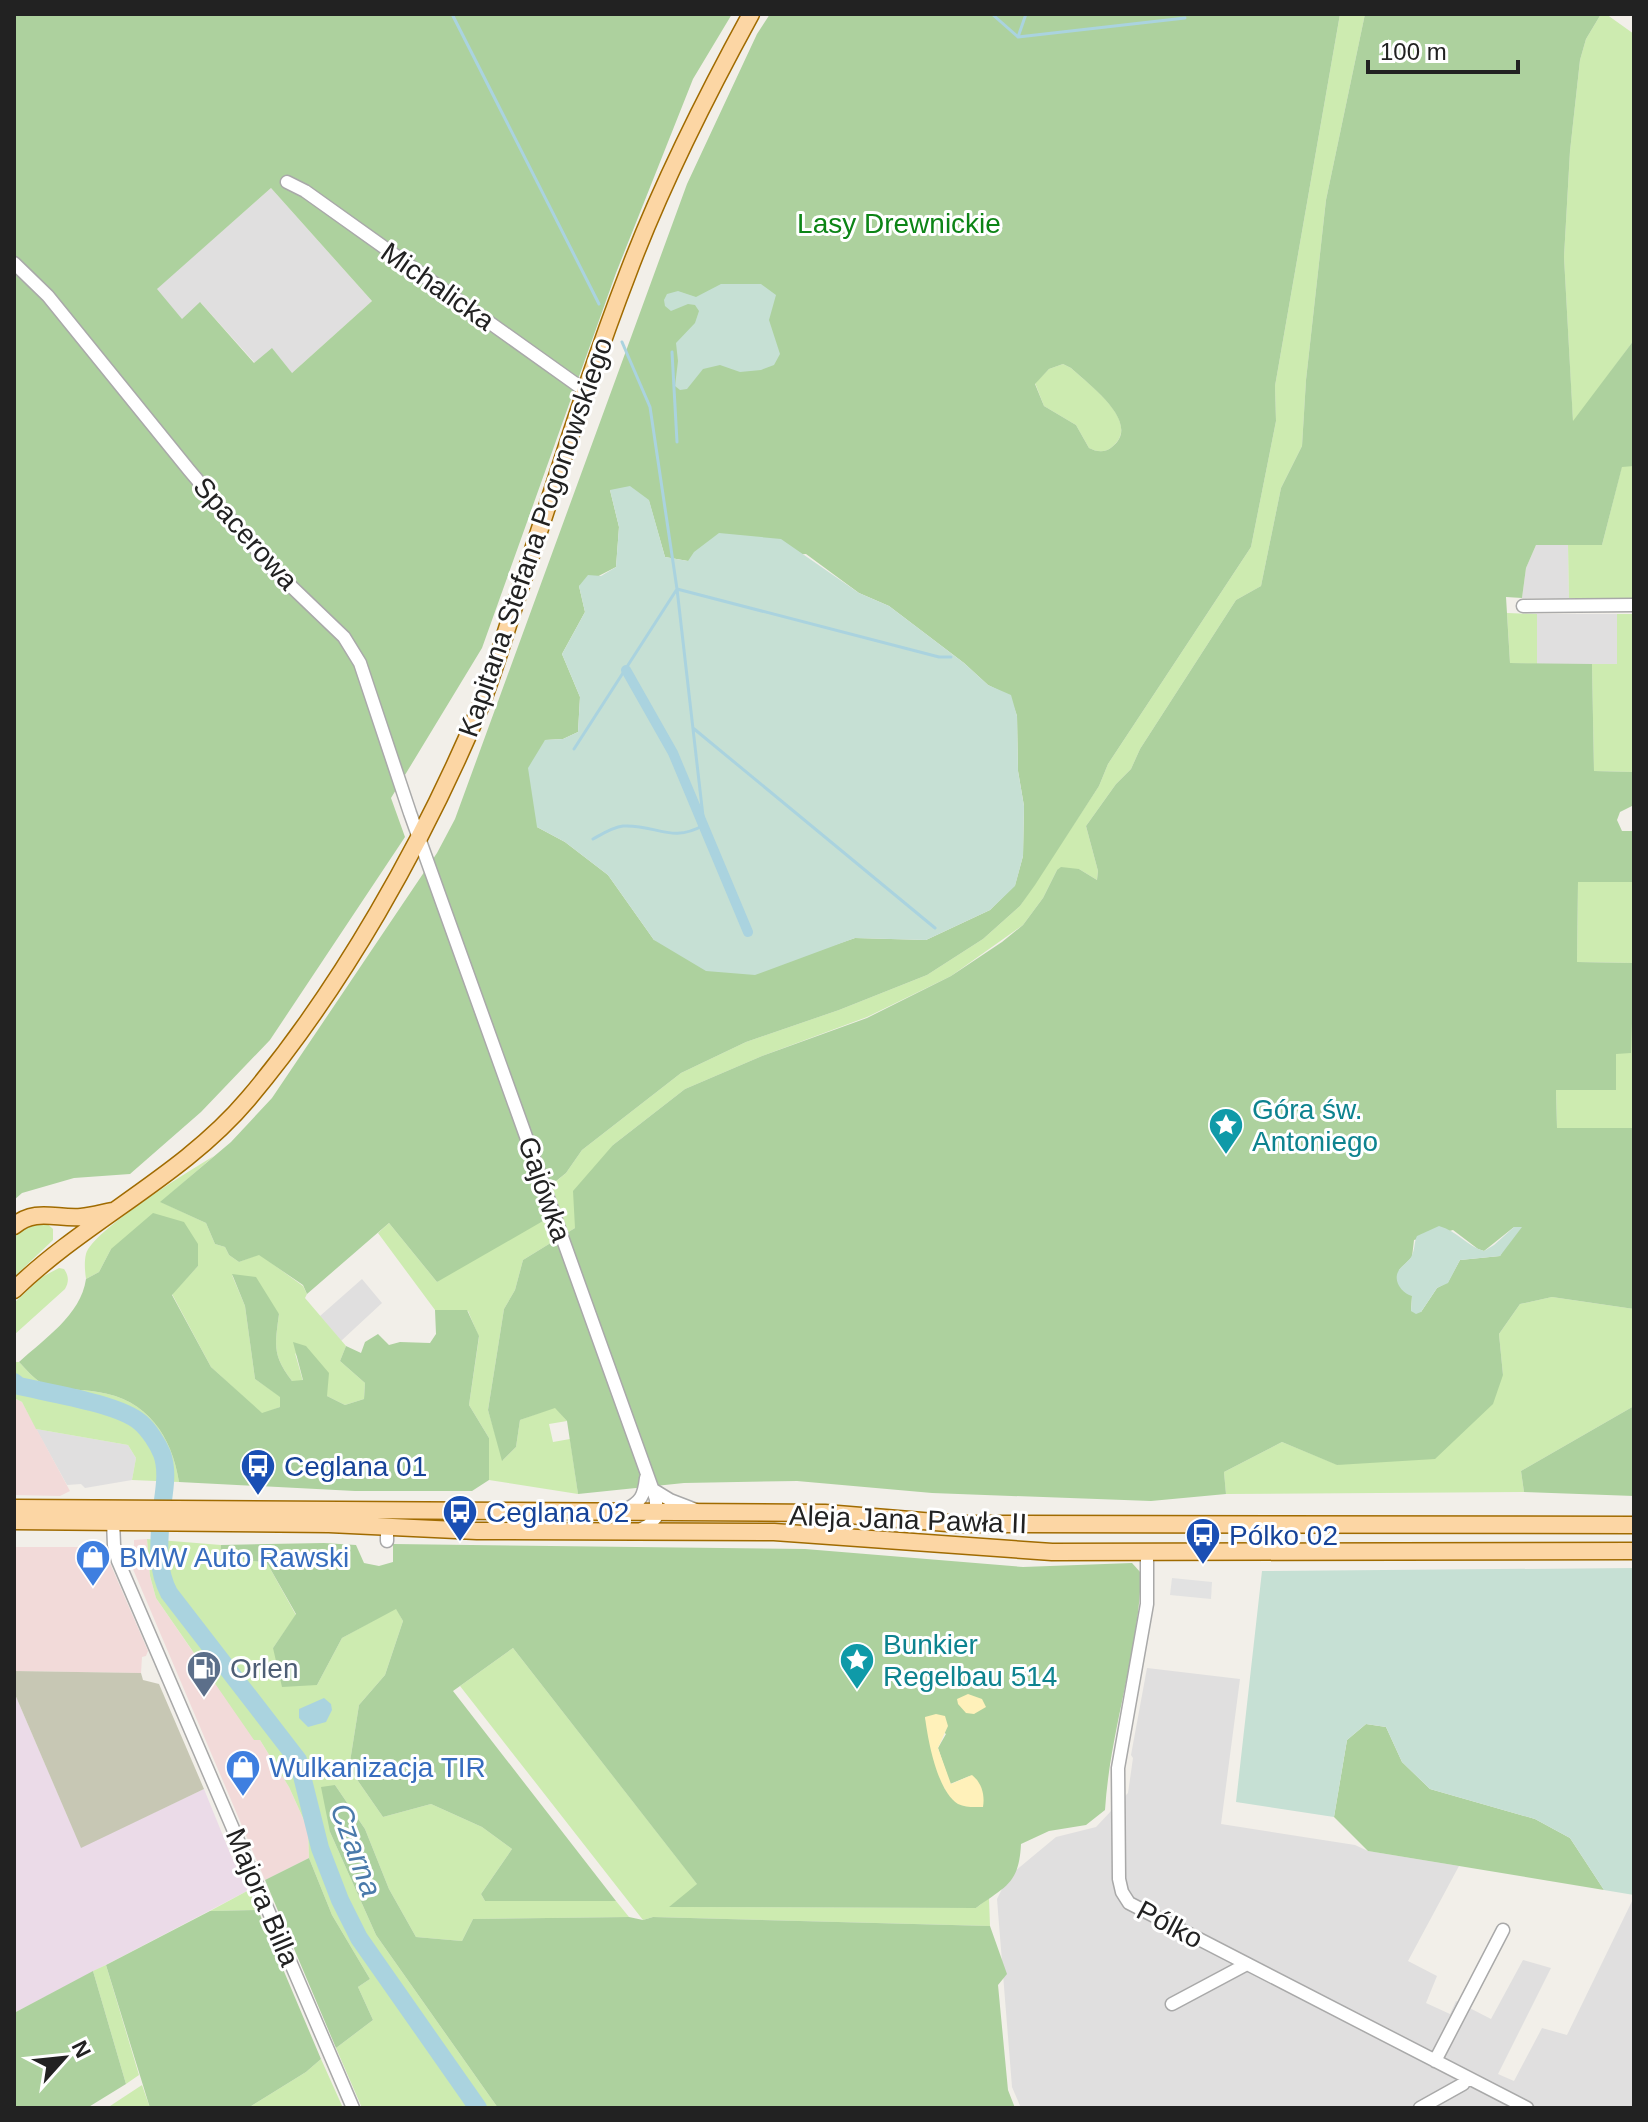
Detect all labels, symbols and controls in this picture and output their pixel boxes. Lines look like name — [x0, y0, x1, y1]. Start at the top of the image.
scale bar — [1368, 24, 1518, 74]
text: 100 m — [1380, 38, 1447, 65]
park label: Lasy Drewnickie — [797, 208, 1001, 239]
street label: Michalicka — [375, 236, 500, 337]
street label: Kapitana Stefana Pogonowskiego — [452, 333, 619, 741]
street label: Spacerowa — [187, 471, 304, 596]
place label: Góra św. Antoniego — [1252, 1094, 1378, 1157]
place icon: Góra św. Antoniego — [1207, 1106, 1245, 1156]
street label: Gajówka — [512, 1133, 577, 1246]
bus stop icon: Ceglana 01 — [239, 1447, 277, 1497]
place label: Ceglana 01 — [284, 1451, 427, 1482]
bus stop icon: Ceglana 02 — [441, 1493, 479, 1543]
place label: Ceglana 02 — [486, 1497, 629, 1528]
street label: Aleja Jana Pawła II — [788, 1500, 1028, 1539]
bus stop icon: Pólko 02 — [1184, 1516, 1222, 1566]
place label: Pólko 02 — [1229, 1520, 1338, 1551]
shop icon: BMW Auto Rawski — [74, 1538, 112, 1588]
place label: BMW Auto Rawski — [119, 1542, 349, 1573]
place label: Bunkier Regelbau 514 — [883, 1629, 1057, 1692]
place icon: Bunkier Regelbau 514 — [838, 1641, 876, 1691]
fuel station icon: Orlen — [185, 1649, 223, 1699]
place label: Orlen — [230, 1653, 298, 1684]
shop icon: Wulkanizacja TIR — [224, 1748, 262, 1798]
place label: Wulkanizacja TIR — [269, 1752, 486, 1783]
water label: Czarna — [324, 1799, 389, 1901]
street label: Majora Billa — [220, 1824, 306, 1971]
street label: Pólko — [1132, 1894, 1208, 1955]
north arrow — [24, 2018, 104, 2098]
text: N — [67, 2036, 96, 2062]

